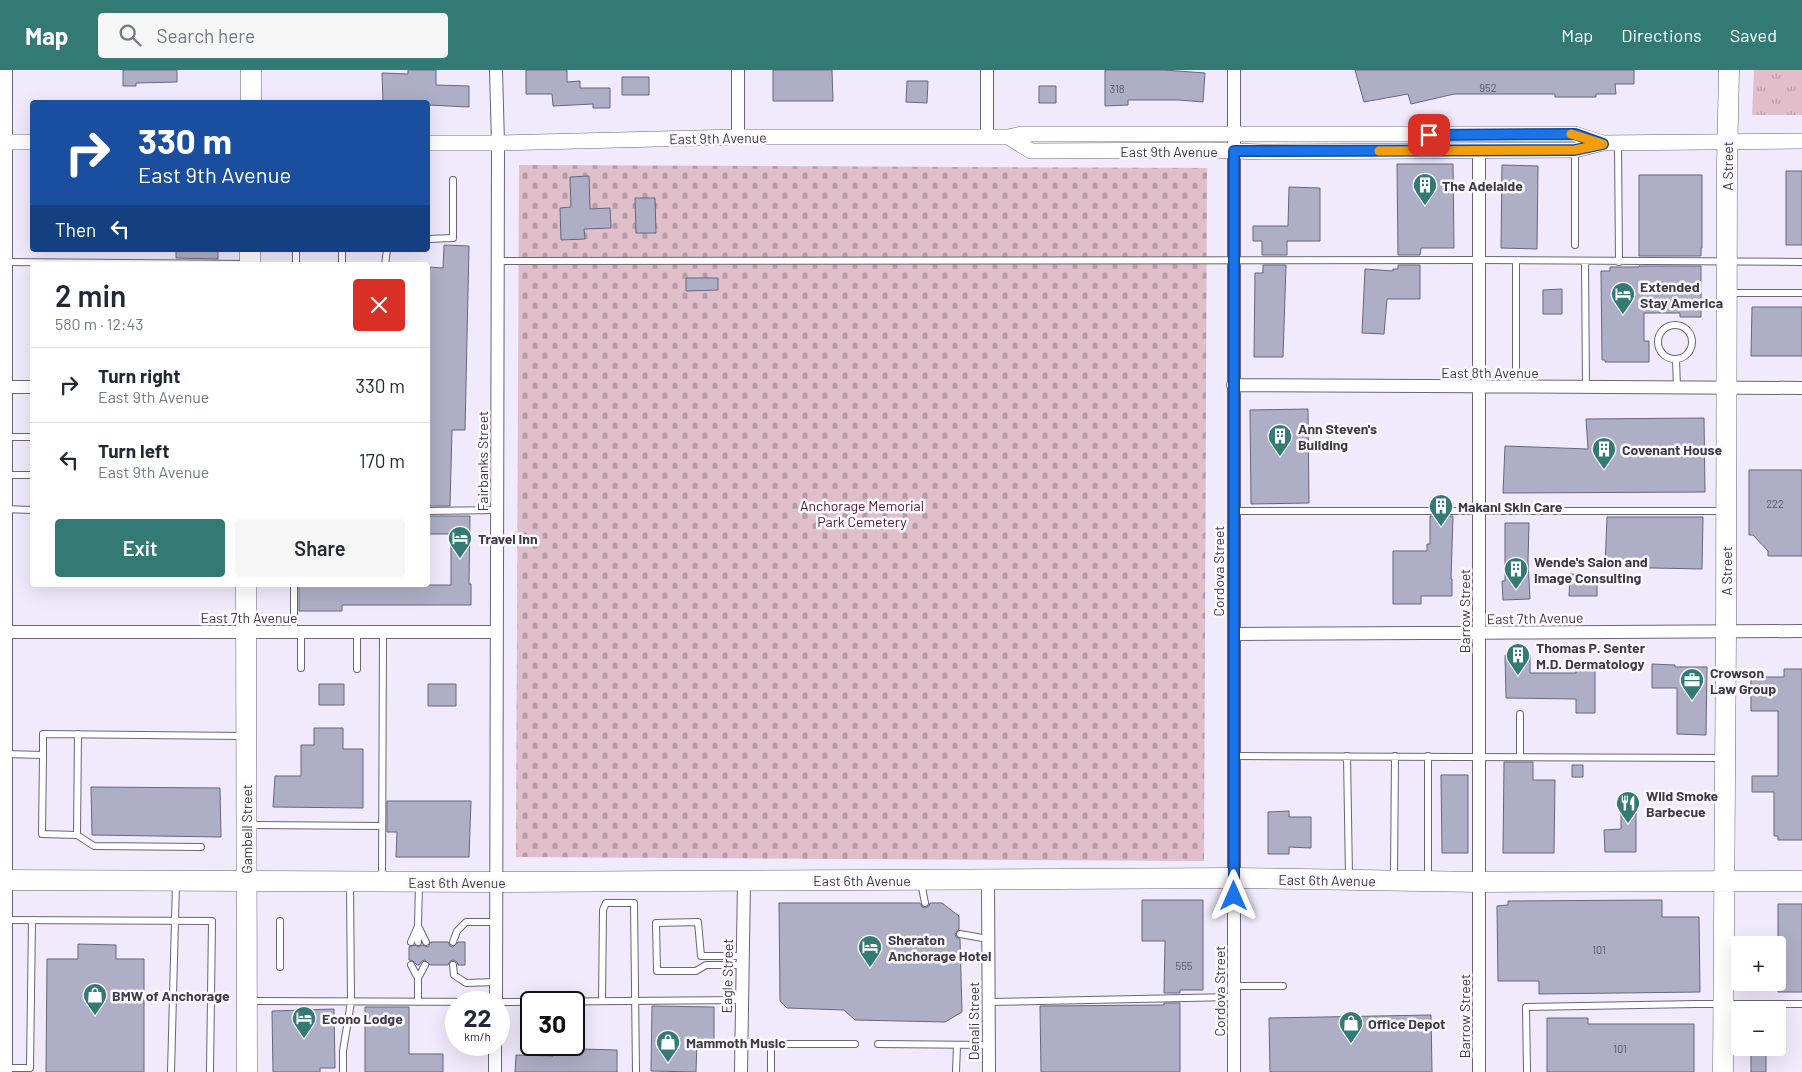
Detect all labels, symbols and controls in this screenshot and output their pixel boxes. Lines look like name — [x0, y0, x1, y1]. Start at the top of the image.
search box — [98, 13, 448, 58]
text: Map — [25, 21, 68, 50]
icon: search — [116, 21, 144, 49]
text: Search here — [156, 24, 255, 47]
text: Map — [1561, 24, 1593, 46]
text: Directions — [1621, 24, 1702, 46]
text: Saved — [1730, 24, 1777, 46]
house number: 952 — [1479, 81, 1497, 94]
house number: 318 — [1109, 82, 1125, 95]
pin — [1408, 114, 1450, 156]
text: 330 m — [138, 119, 232, 161]
icon: right — [55, 120, 120, 185]
icon: arrive — [1415, 121, 1443, 149]
street label: East 9th Avenue — [669, 129, 767, 147]
street label: A Street — [1719, 141, 1736, 191]
street label: East 9th Avenue — [1120, 143, 1218, 160]
text: East 9th Avenue — [138, 161, 291, 187]
building icon: The Adelaide — [1412, 172, 1438, 206]
place label: The Adelaide — [1442, 177, 1523, 194]
icon: left — [106, 215, 134, 243]
text: Then — [55, 218, 96, 241]
text: 2 min — [55, 277, 126, 313]
place label: Extended Stay America — [1640, 278, 1723, 311]
button: close — [353, 279, 405, 331]
hotel icon: Extended Stay America — [1610, 281, 1636, 315]
text: 580 m · 12:43 — [55, 314, 143, 333]
text: Turn right — [98, 364, 180, 387]
street label: East 8th Avenue — [1441, 364, 1539, 381]
icon: right — [55, 371, 83, 399]
text: 330 m — [355, 374, 405, 397]
text: East 9th Avenue — [98, 387, 209, 406]
street label: Fairbanks Street — [474, 411, 491, 511]
place label: Ann Steven's Building — [1298, 420, 1377, 453]
building icon: Ann Steven's Building — [1267, 423, 1293, 457]
building icon: Covenant House — [1591, 436, 1617, 470]
text: Turn left — [98, 439, 169, 462]
place label: Covenant House — [1622, 441, 1722, 458]
icon: left — [55, 446, 83, 474]
text: 170 m — [359, 449, 405, 472]
text: East 9th Avenue — [98, 462, 209, 481]
building icon: Makani Skin Care — [1428, 493, 1454, 527]
park label: Anchorage Memorial Park Cemetery — [800, 497, 924, 530]
house number: 222 — [1766, 497, 1784, 510]
place label: Makani Skin Care — [1458, 498, 1563, 515]
button: Exit — [55, 519, 225, 577]
button: Share — [235, 519, 405, 577]
hotel icon: Travel Inn — [447, 525, 473, 559]
street label: Cordova Street — [1210, 526, 1227, 616]
place label: Travel Inn — [478, 530, 538, 547]
street label: A Street — [1718, 546, 1735, 596]
place label: Wende's Salon and Image Consulting — [1534, 553, 1648, 586]
building icon: Wende's Salon and Image Consulting — [1503, 556, 1529, 590]
street label: Barrow Street — [1456, 569, 1473, 653]
street label: East 7th Avenue — [201, 609, 297, 626]
street label: East 7th Avenue — [1486, 609, 1584, 627]
place label: Thomas P. Senter M.D. Dermatology — [1536, 639, 1646, 672]
building icon: Thomas P. Senter M.D. Dermatology — [1505, 642, 1531, 676]
place label: Crowson Law Group — [1710, 664, 1776, 697]
office icon: Crowson Law Group — [1679, 667, 1705, 701]
street label: Gambell Street — [238, 784, 255, 874]
place label: Wild Smoke Barbecue — [1646, 787, 1719, 820]
restaurant icon: Wild Smoke Barbecue — [1615, 790, 1641, 824]
position arrow — [1207, 869, 1259, 921]
street label: East 6th Avenue — [1278, 871, 1376, 889]
street label: East 6th Avenue — [813, 872, 911, 889]
street label: East 6th Avenue — [408, 874, 506, 891]
place label: Sheraton Anchorage Hotel — [888, 931, 992, 964]
hotel icon: Sheraton Anchorage Hotel — [857, 934, 883, 968]
map controls — [1731, 936, 1786, 1056]
button: + — [1731, 936, 1786, 991]
street label: Eagle Street — [718, 938, 736, 1014]
house number: 101 — [1592, 943, 1606, 956]
street label: Cordova Street — [1211, 946, 1228, 1036]
house number: 555 — [1176, 959, 1193, 972]
street label: Barrow Street — [1456, 974, 1473, 1058]
shop icon: BMW of Anchorage — [82, 982, 108, 1016]
street label: Denali Street — [965, 982, 982, 1060]
place label: BMW of Anchorage — [112, 987, 230, 1004]
speed limit sign: 30 — [520, 991, 585, 1056]
button: − — [1731, 1001, 1786, 1056]
text: 22 — [463, 1002, 492, 1032]
hotel icon: Econo Lodge — [291, 1005, 317, 1039]
place label: Econo Lodge — [322, 1010, 403, 1027]
shop icon: Office Depot — [1338, 1010, 1364, 1044]
place label: Office Depot — [1368, 1015, 1445, 1032]
text: km/h — [464, 1029, 491, 1043]
shop icon: Mammoth Music — [655, 1029, 681, 1063]
place label: Mammoth Music — [686, 1034, 786, 1051]
house number: 101 — [1613, 1042, 1627, 1055]

